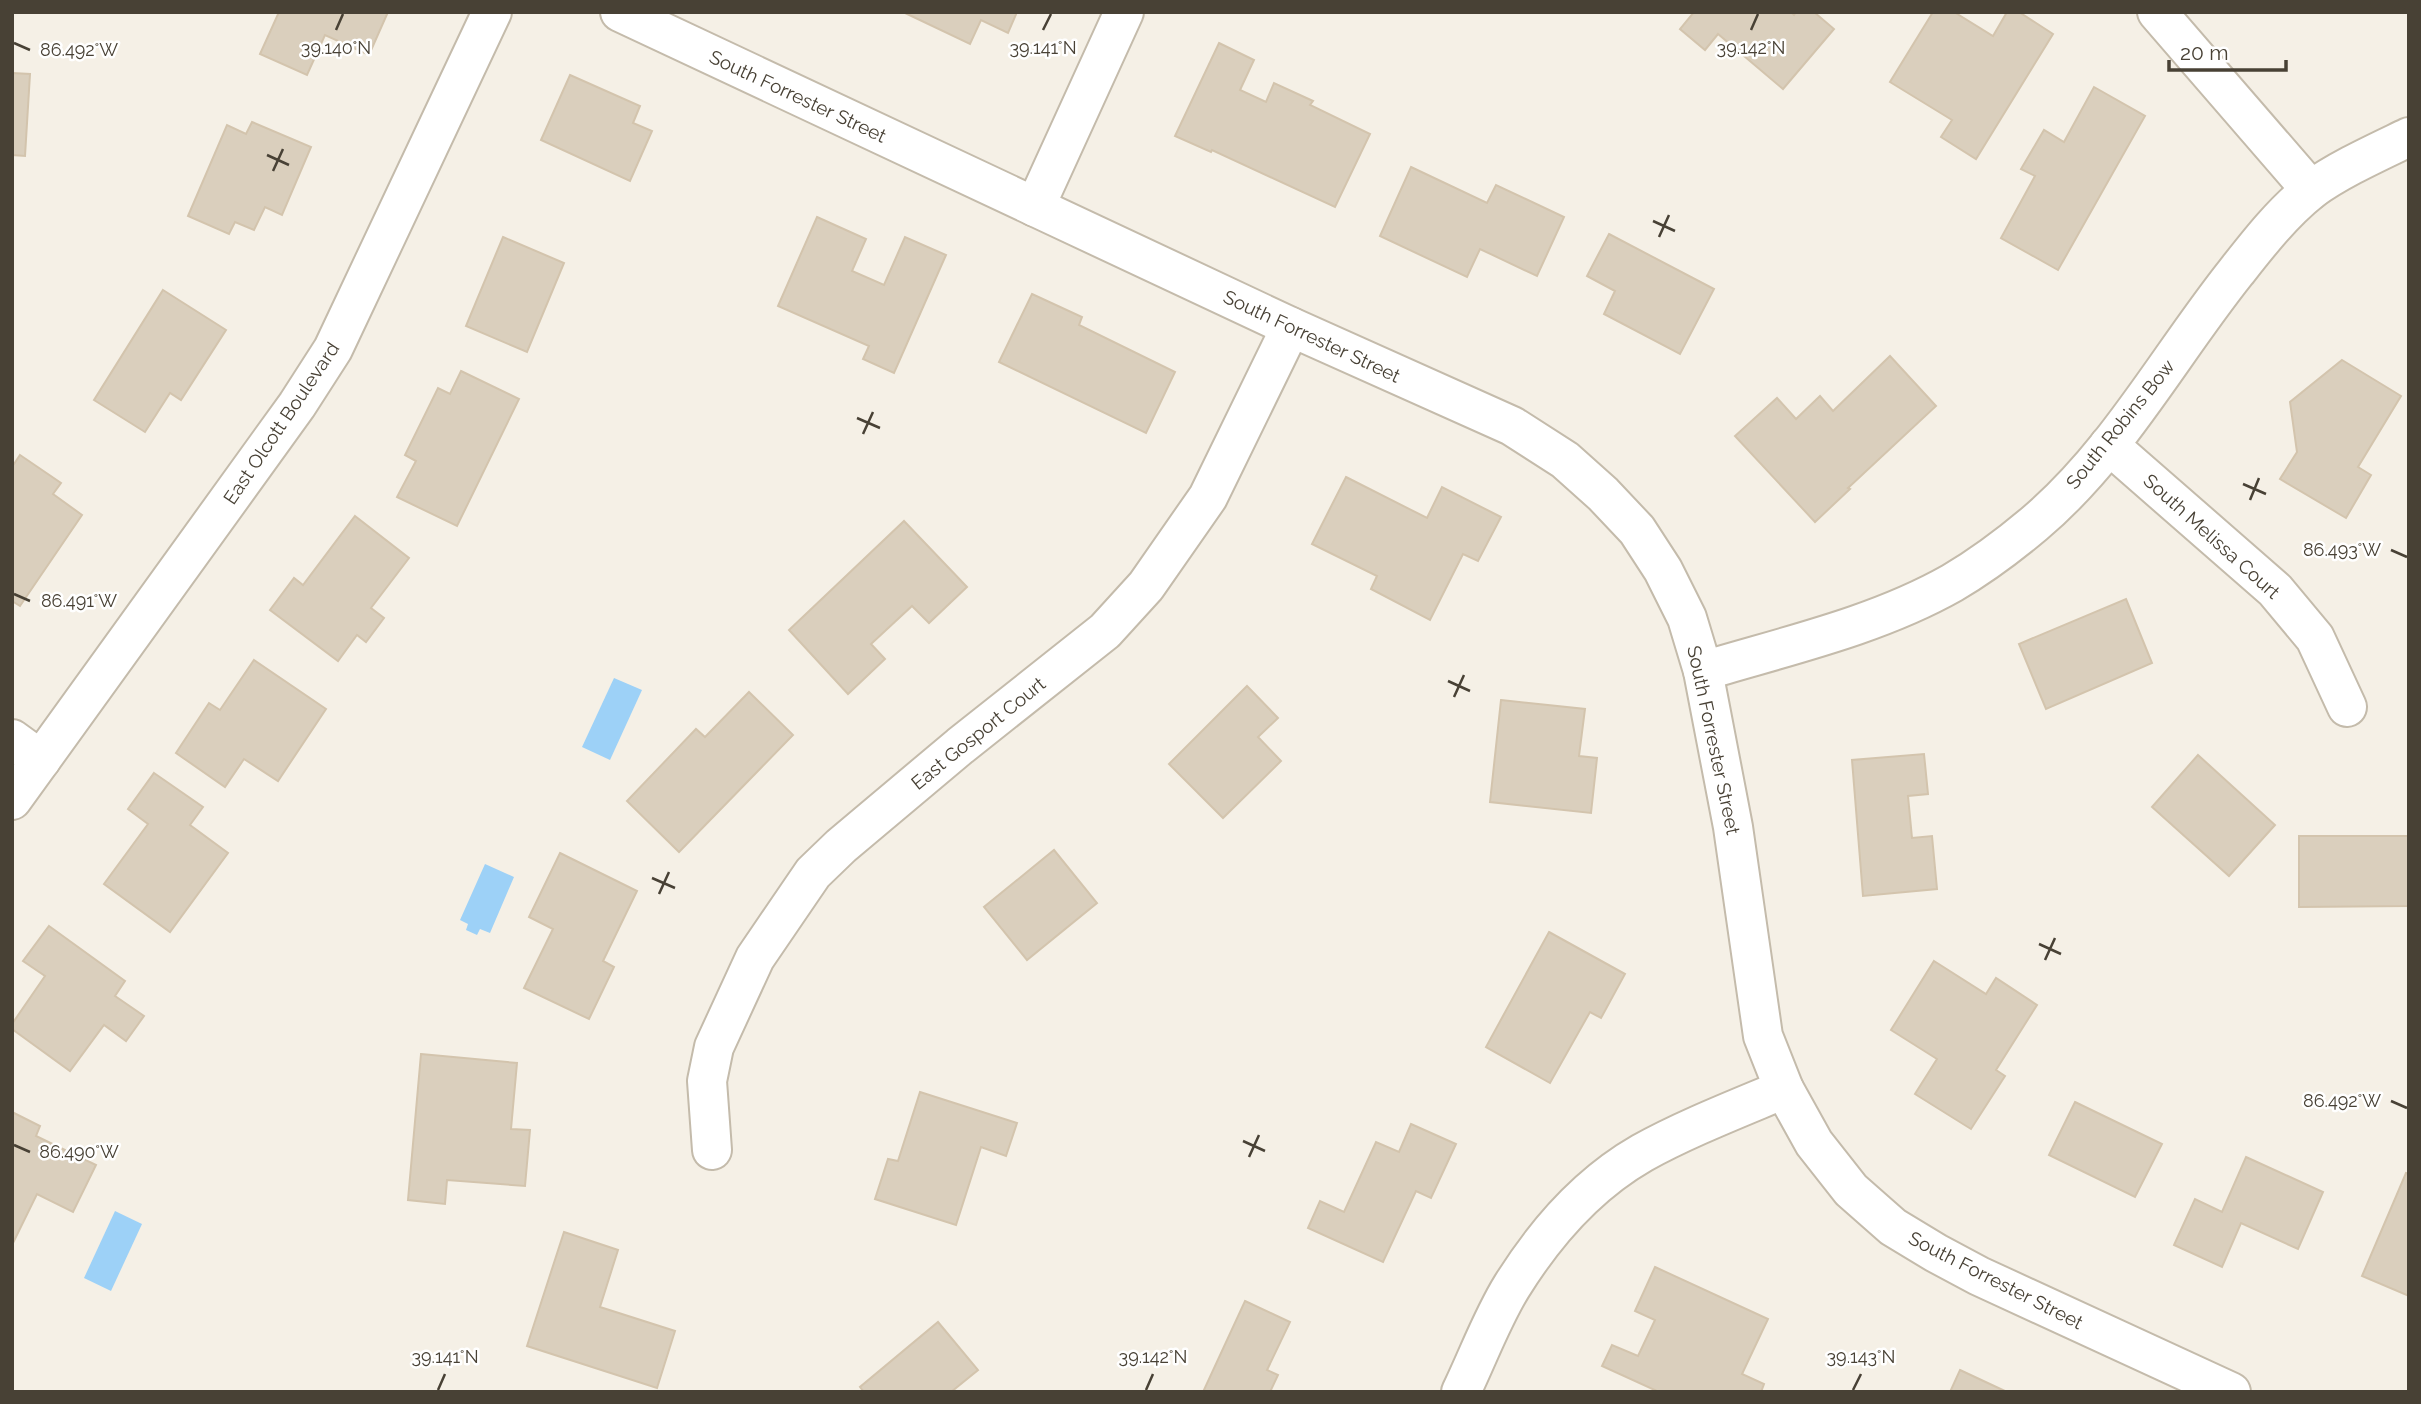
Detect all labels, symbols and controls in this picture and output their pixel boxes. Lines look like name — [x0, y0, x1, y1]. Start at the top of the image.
scale bar — [2169, 28, 2286, 72]
text: 39.140°N — [301, 37, 371, 58]
text: 39.141°N — [1009, 37, 1077, 58]
text: 39.142°N — [1717, 37, 1785, 58]
text: 86.492°W — [40, 39, 118, 60]
text: 20 m — [2180, 40, 2228, 65]
street label: South Forrester Street — [706, 45, 891, 147]
street label: South Forrester Street — [1220, 285, 1405, 387]
street label: East Olcott Boulevard — [219, 338, 343, 508]
street label: South Robins Bow — [2061, 355, 2179, 493]
street label: South Melissa Court — [2139, 469, 2285, 603]
text: 86.493°W — [2303, 539, 2381, 560]
text: 86.491°W — [41, 590, 117, 611]
street label: South Forrester Street — [1683, 643, 1745, 837]
street label: East Gosport Court — [907, 672, 1050, 794]
text: 86.492°W — [2303, 1090, 2381, 1111]
text: 86.490°W — [39, 1141, 119, 1162]
street label: South Forrester Street — [1905, 1226, 2087, 1334]
text: 39.141°N — [411, 1346, 479, 1367]
text: 39.142°N — [1119, 1346, 1187, 1367]
text: 39.143°N — [1827, 1346, 1895, 1367]

